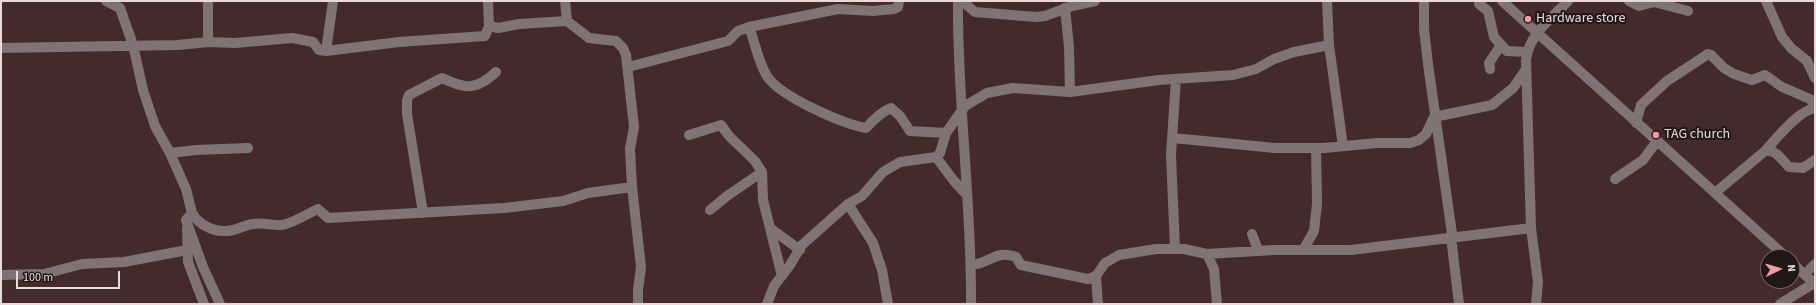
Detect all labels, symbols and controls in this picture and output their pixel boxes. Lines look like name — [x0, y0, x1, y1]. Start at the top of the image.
place label: Hardware store — [1536, 11, 1625, 27]
marker: Hardware store — [1523, 14, 1533, 24]
place label: TAG church — [1664, 127, 1730, 143]
marker: TAG church — [1651, 130, 1661, 140]
north arrow — [1760, 249, 1800, 289]
scale bar — [18, 263, 122, 289]
text: N — [1784, 264, 1799, 272]
text: 100 m — [23, 269, 53, 286]

